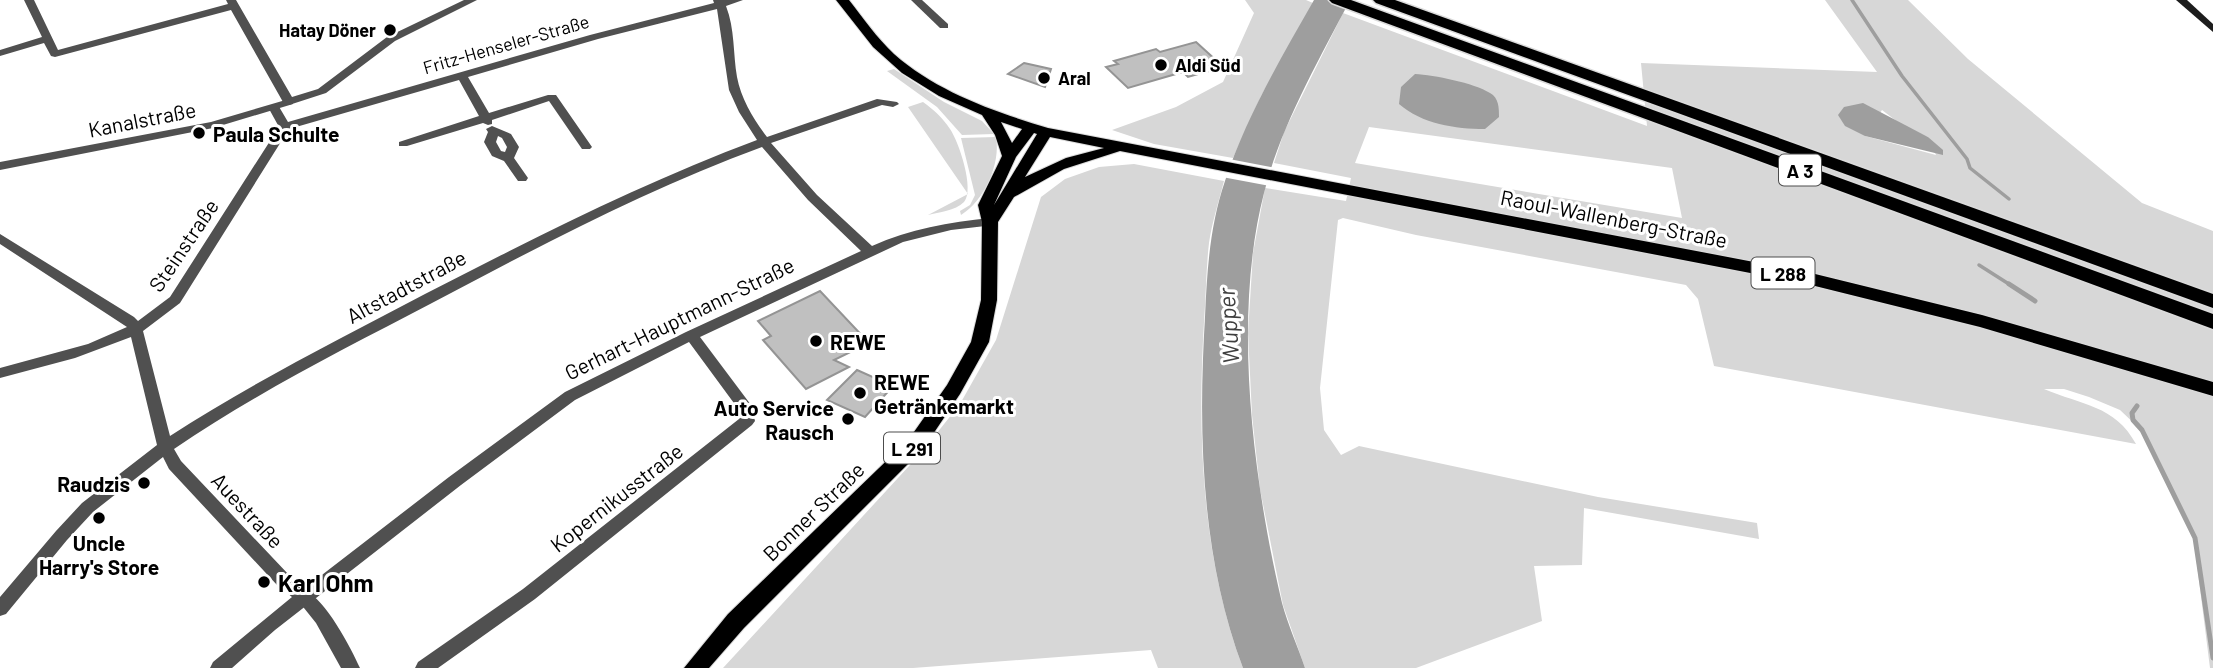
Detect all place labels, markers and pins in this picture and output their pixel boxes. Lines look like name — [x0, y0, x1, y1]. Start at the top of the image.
place label: Hatay Döner — [279, 19, 376, 41]
marker: Hatay Döner — [382, 22, 398, 38]
place label: Aldi Süd — [1175, 54, 1241, 76]
marker: Aldi Süd — [1153, 57, 1169, 73]
place label: Aral — [1058, 67, 1091, 89]
marker: Aral — [1036, 70, 1052, 86]
place label: Paula Schulte — [213, 121, 339, 146]
marker: Paula Schulte — [191, 125, 207, 141]
place label: REWE — [830, 329, 886, 354]
marker: REWE — [808, 333, 824, 349]
place label: REWE Getränkemarkt — [874, 369, 1014, 418]
marker: REWE Getränkemarkt — [852, 385, 868, 401]
place label: Auto Service Rausch — [714, 395, 834, 444]
marker: Auto Service Rausch — [840, 411, 856, 427]
place label: Raudzis — [57, 471, 130, 496]
marker: Raudzis — [136, 475, 152, 491]
marker: Uncle Harry's Store — [91, 510, 107, 526]
place label: Uncle Harry's Store — [39, 530, 159, 579]
place label: Karl Ohm — [278, 568, 374, 597]
marker: Karl Ohm — [256, 574, 272, 590]

